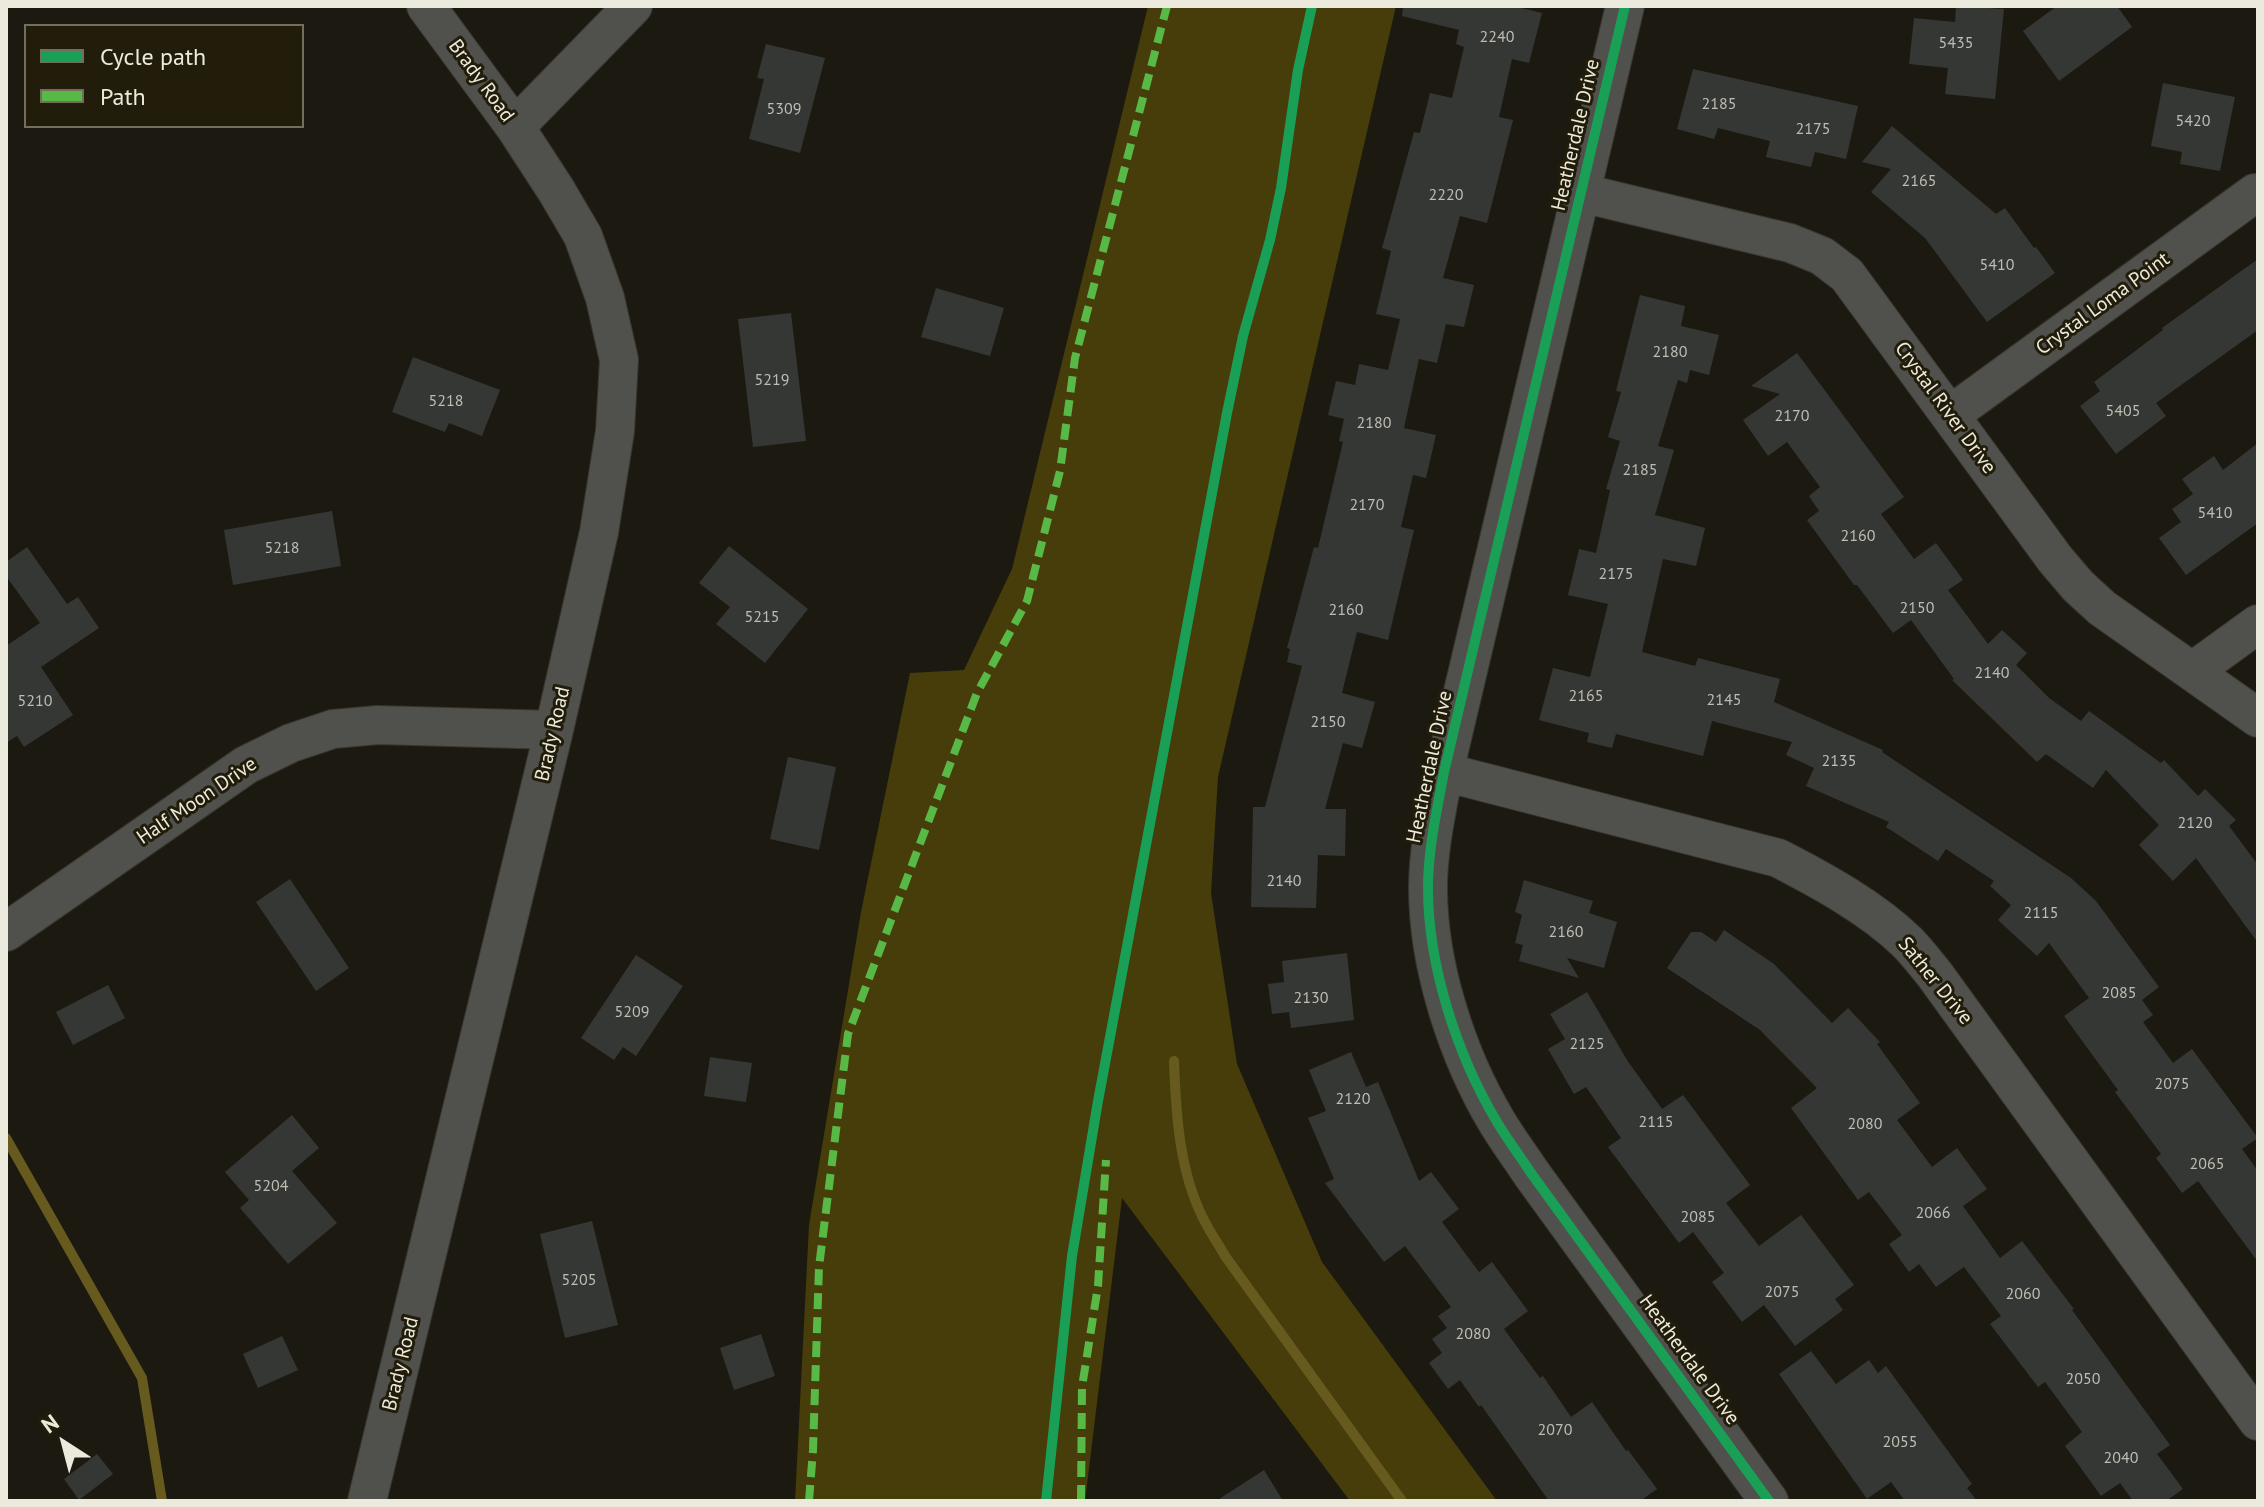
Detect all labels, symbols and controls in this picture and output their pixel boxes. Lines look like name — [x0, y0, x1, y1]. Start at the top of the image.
legend — [24, 24, 304, 128]
house number: 2240 — [1480, 27, 1514, 47]
house number: 5435 — [1939, 33, 1973, 53]
street label: Brady Road — [443, 35, 519, 127]
text: Cycle path — [100, 41, 206, 72]
street label: Heatherdale Drive — [1547, 57, 1605, 213]
text: Path — [100, 81, 146, 112]
house number: 2185 — [1702, 94, 1736, 114]
house number: 5309 — [767, 99, 801, 119]
house number: 5420 — [2176, 111, 2210, 131]
house number: 2175 — [1796, 119, 1830, 139]
house number: 2165 — [1902, 171, 1936, 191]
house number: 2220 — [1429, 185, 1463, 205]
street label: Crystal Loma Point — [2032, 248, 2174, 360]
house number: 5410 — [1980, 255, 2014, 275]
street label: Crystal River Drive — [1889, 337, 2001, 479]
house number: 2180 — [1653, 342, 1687, 362]
house number: 5219 — [755, 370, 789, 390]
house number: 5218 — [429, 391, 463, 411]
house number: 5405 — [2106, 401, 2140, 421]
house number: 2170 — [1775, 406, 1809, 426]
house number: 2180 — [1357, 413, 1391, 433]
house number: 2185 — [1623, 460, 1657, 480]
house number: 2170 — [1350, 495, 1384, 515]
house number: 5410 — [2198, 503, 2232, 523]
house number: 2160 — [1841, 526, 1875, 546]
house number: 5218 — [265, 538, 299, 558]
house number: 2175 — [1599, 564, 1633, 584]
house number: 2150 — [1900, 598, 1934, 618]
house number: 2160 — [1329, 600, 1363, 620]
house number: 5215 — [745, 607, 779, 627]
house number: 2140 — [1975, 663, 2009, 683]
street label: Brady Road — [530, 684, 576, 784]
house number: 2165 — [1569, 686, 1603, 706]
street label: Heatherdale Drive — [1402, 689, 1458, 845]
house number: 2145 — [1707, 690, 1741, 710]
house number: 5210 — [18, 691, 52, 711]
house number: 2150 — [1311, 712, 1345, 732]
house number: 2135 — [1822, 751, 1856, 771]
street label: Half Moon Drive — [133, 752, 261, 850]
house number: 2120 — [2178, 813, 2212, 833]
house number: 2140 — [1267, 871, 1301, 891]
house number: 2115 — [2024, 903, 2058, 923]
house number: 2160 — [1549, 922, 1583, 942]
street label: Sather Drive — [1893, 933, 1977, 1029]
house number: 2085 — [2102, 983, 2136, 1003]
house number: 2130 — [1294, 988, 1328, 1008]
house number: 5209 — [615, 1002, 649, 1022]
house number: 2125 — [1570, 1034, 1604, 1054]
house number: 2075 — [2155, 1074, 2189, 1094]
house number: 2120 — [1336, 1089, 1370, 1109]
house number: 2115 — [1639, 1112, 1673, 1132]
house number: 2080 — [1848, 1114, 1882, 1134]
house number: 2065 — [2190, 1154, 2224, 1174]
house number: 5204 — [254, 1176, 288, 1196]
house number: 2066 — [1916, 1203, 1950, 1223]
house number: 2085 — [1681, 1207, 1715, 1227]
house number: 5205 — [562, 1270, 596, 1290]
house number: 2075 — [1765, 1282, 1799, 1302]
house number: 2060 — [2006, 1284, 2040, 1304]
street label: Heatherdale Drive — [1634, 1290, 1744, 1430]
street label: Brady Road — [378, 1314, 424, 1414]
house number: 2080 — [1456, 1324, 1490, 1344]
house number: 2050 — [2066, 1369, 2100, 1389]
north arrow — [24, 1403, 104, 1483]
text: N — [36, 1408, 64, 1439]
house number: 2070 — [1538, 1420, 1572, 1440]
house number: 2055 — [1883, 1432, 1917, 1452]
house number: 2040 — [2104, 1448, 2138, 1468]

